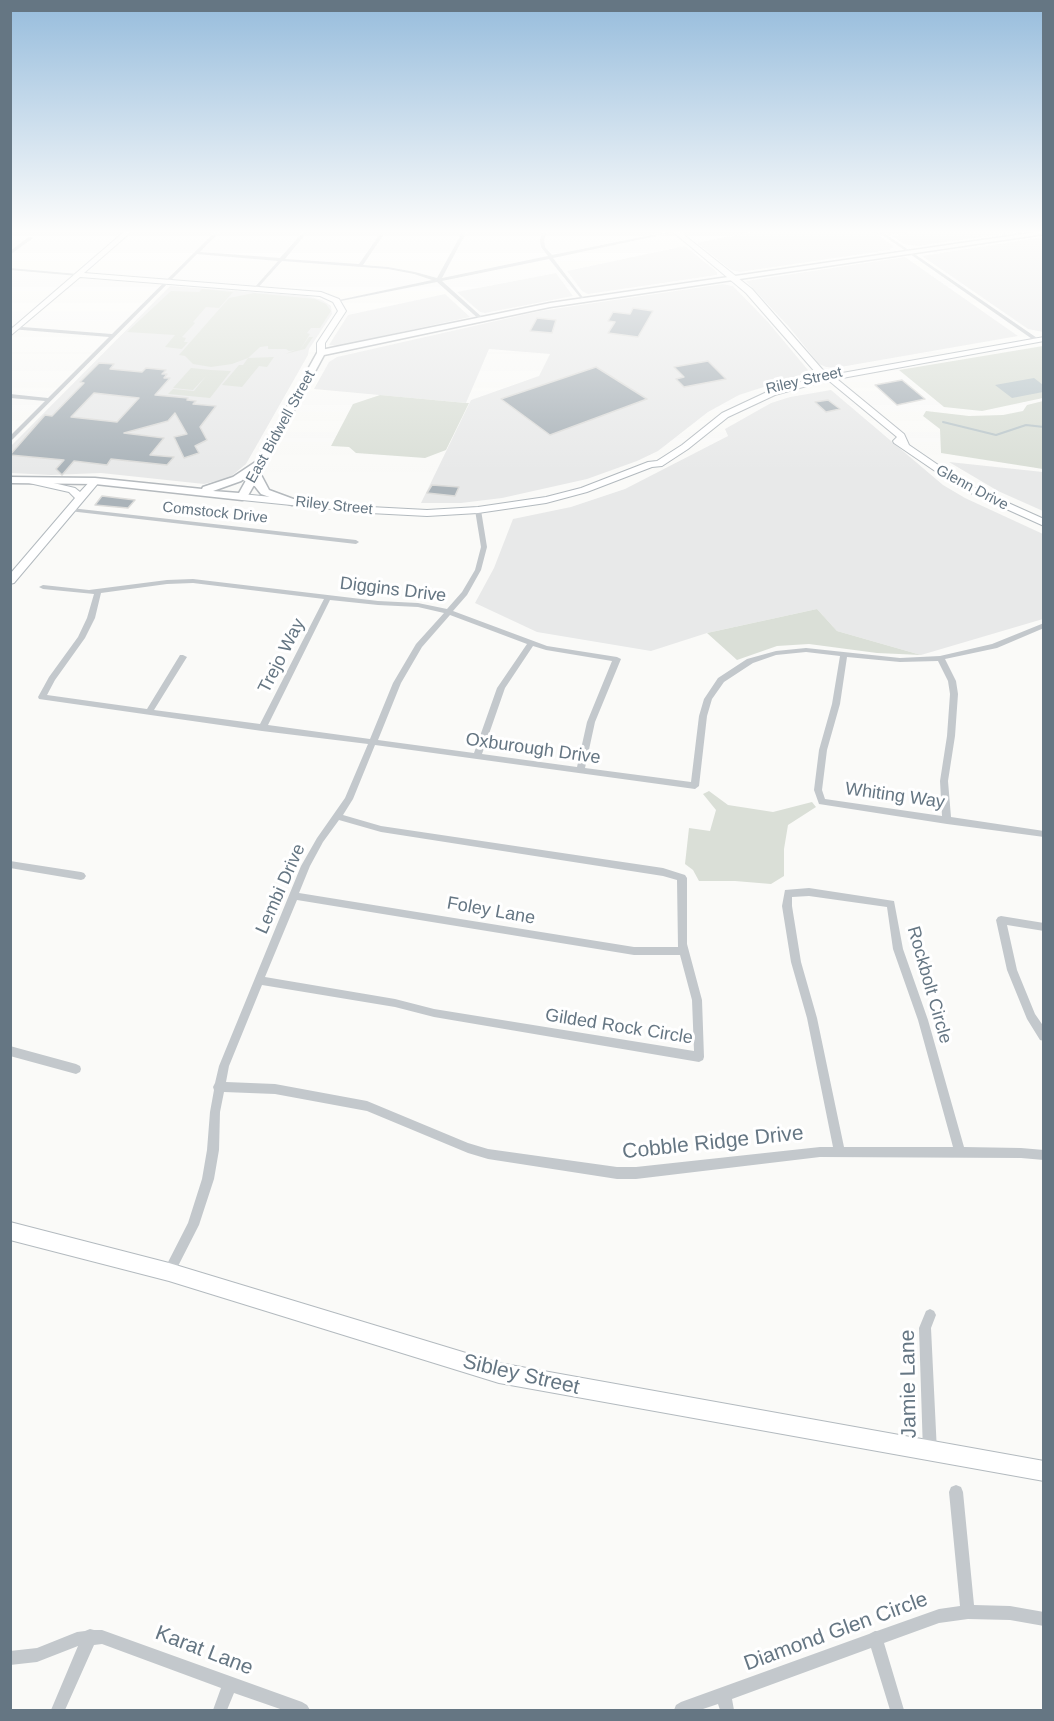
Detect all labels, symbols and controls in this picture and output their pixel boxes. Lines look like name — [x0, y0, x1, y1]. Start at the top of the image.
street label: Riley Street — [764, 364, 844, 398]
street label: East Bidwell Street — [243, 368, 319, 486]
street label: Glenn Drive — [933, 461, 1011, 515]
street label: Riley Street — [295, 493, 373, 519]
street label: Comstock Drive — [161, 499, 269, 527]
street label: Diggins Drive — [339, 573, 447, 607]
street label: Trejo Way — [254, 615, 310, 697]
street label: Oxburough Drive — [464, 729, 602, 769]
street label: Whiting Way — [844, 778, 946, 814]
street label: Lembi Drive — [252, 841, 310, 937]
street label: Foley Lane — [445, 893, 537, 929]
street label: Rockbolt Circle — [902, 924, 956, 1046]
street label: Gilded Rock Circle — [544, 1005, 694, 1049]
street label: Cobble Ridge Drive — [621, 1121, 805, 1165]
street label: Jamie Lane — [895, 1330, 923, 1438]
street label: Sibley Street — [460, 1349, 582, 1401]
street label: Diamond Glen Circle — [741, 1587, 931, 1677]
street label: Karat Lane — [152, 1621, 256, 1681]

